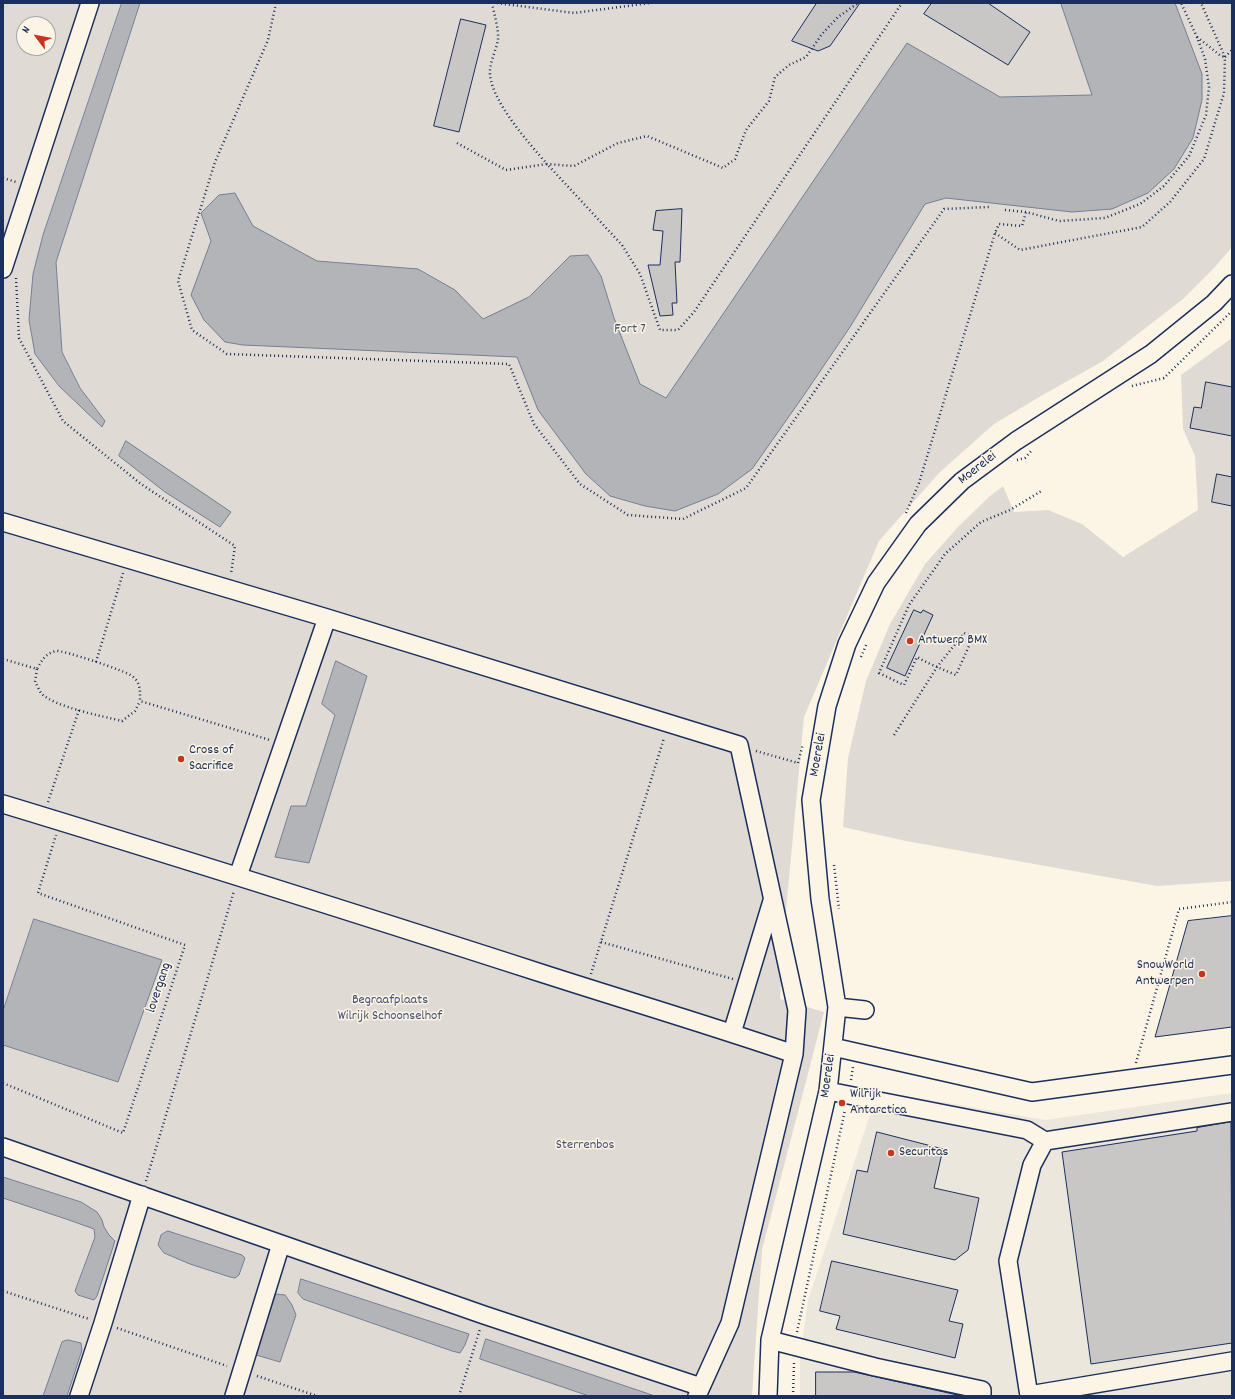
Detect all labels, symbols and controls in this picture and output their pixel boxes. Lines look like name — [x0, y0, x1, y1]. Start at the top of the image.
north arrow — [16, 16, 56, 56]
text: N — [18, 24, 35, 37]
park label: Fort 7 — [614, 322, 646, 338]
street label: Moerelei — [955, 449, 1001, 489]
place label: Antwerp BMX — [918, 633, 987, 649]
marker: Antwerp BMX — [905, 636, 915, 646]
street label: Moerelei — [807, 732, 831, 778]
place label: Cross of Sacrifice — [189, 743, 233, 776]
marker: Cross of Sacrifice — [176, 754, 186, 764]
place label: SnowWorld Antwerpen — [1135, 958, 1194, 990]
street label: lovergang — [144, 961, 176, 1015]
marker: SnowWorld Antwerpen — [1197, 969, 1207, 979]
park label: Begraafplaats Wilrijk Schoonselhof — [338, 993, 442, 1026]
street label: Moerelei — [818, 1053, 840, 1099]
place label: Wilrijk Antarctica — [850, 1087, 907, 1120]
marker: Wilrijk Antarctica — [837, 1098, 847, 1108]
park label: Sterrenbos — [556, 1138, 614, 1154]
place label: Securitas — [899, 1145, 948, 1161]
marker: Securitas — [886, 1148, 896, 1158]

